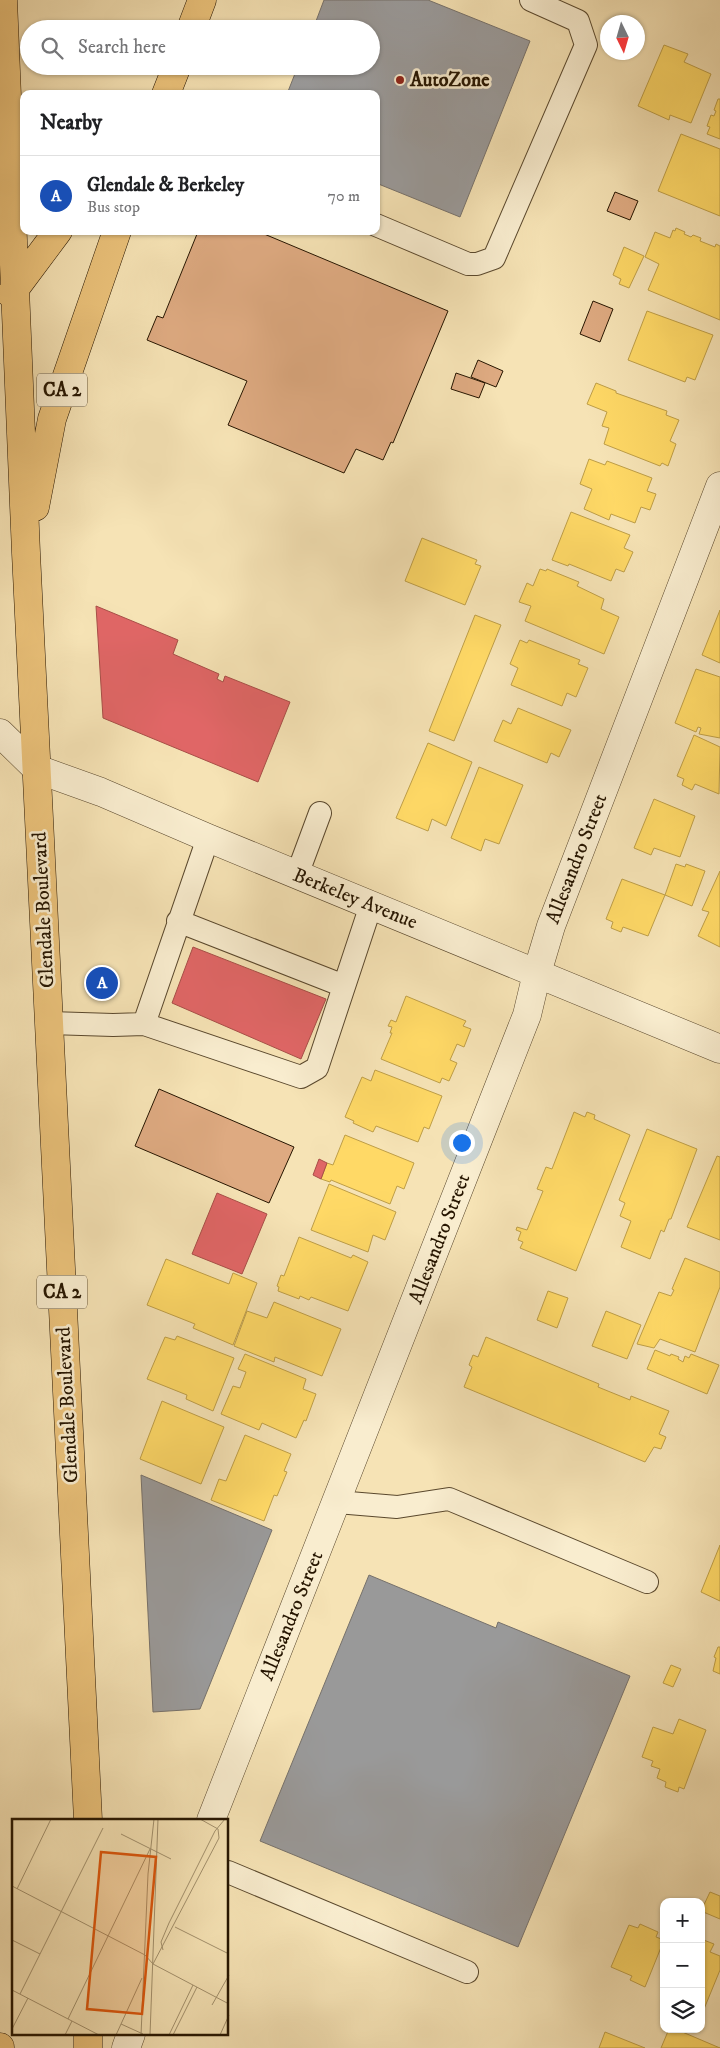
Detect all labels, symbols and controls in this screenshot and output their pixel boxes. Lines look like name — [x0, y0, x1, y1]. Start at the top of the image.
north arrow — [600, 15, 645, 60]
search box — [20, 20, 380, 75]
icon: search — [38, 34, 66, 62]
text: Search here — [78, 36, 166, 59]
place label: AutoZone — [409, 68, 490, 93]
marker: AutoZone — [394, 74, 406, 86]
text: Nearby — [40, 110, 102, 136]
text: Glendale & Berkeley — [87, 174, 244, 197]
text: A — [51, 186, 61, 206]
text: 70 m — [328, 186, 360, 206]
text: Bus stop — [87, 197, 140, 217]
road number: CA 2 — [37, 374, 87, 406]
street label: Allesandro Street — [541, 790, 613, 928]
street label: Glendale Boulevard — [27, 831, 61, 989]
street label: Berkeley Avenue — [289, 863, 421, 935]
pin: A — [86, 964, 118, 1002]
your location — [449, 1130, 475, 1156]
street label: Allesandro Street — [404, 1170, 476, 1308]
road number: CA 2 — [37, 1275, 87, 1308]
street label: Glendale Boulevard — [51, 1326, 85, 1484]
street label: Allesandro Street — [255, 1548, 329, 1684]
inset map — [12, 1819, 229, 2036]
map controls — [660, 1898, 705, 2033]
button: + — [660, 1898, 705, 1943]
button: − — [660, 1943, 705, 1988]
button: layers — [660, 1988, 705, 2033]

